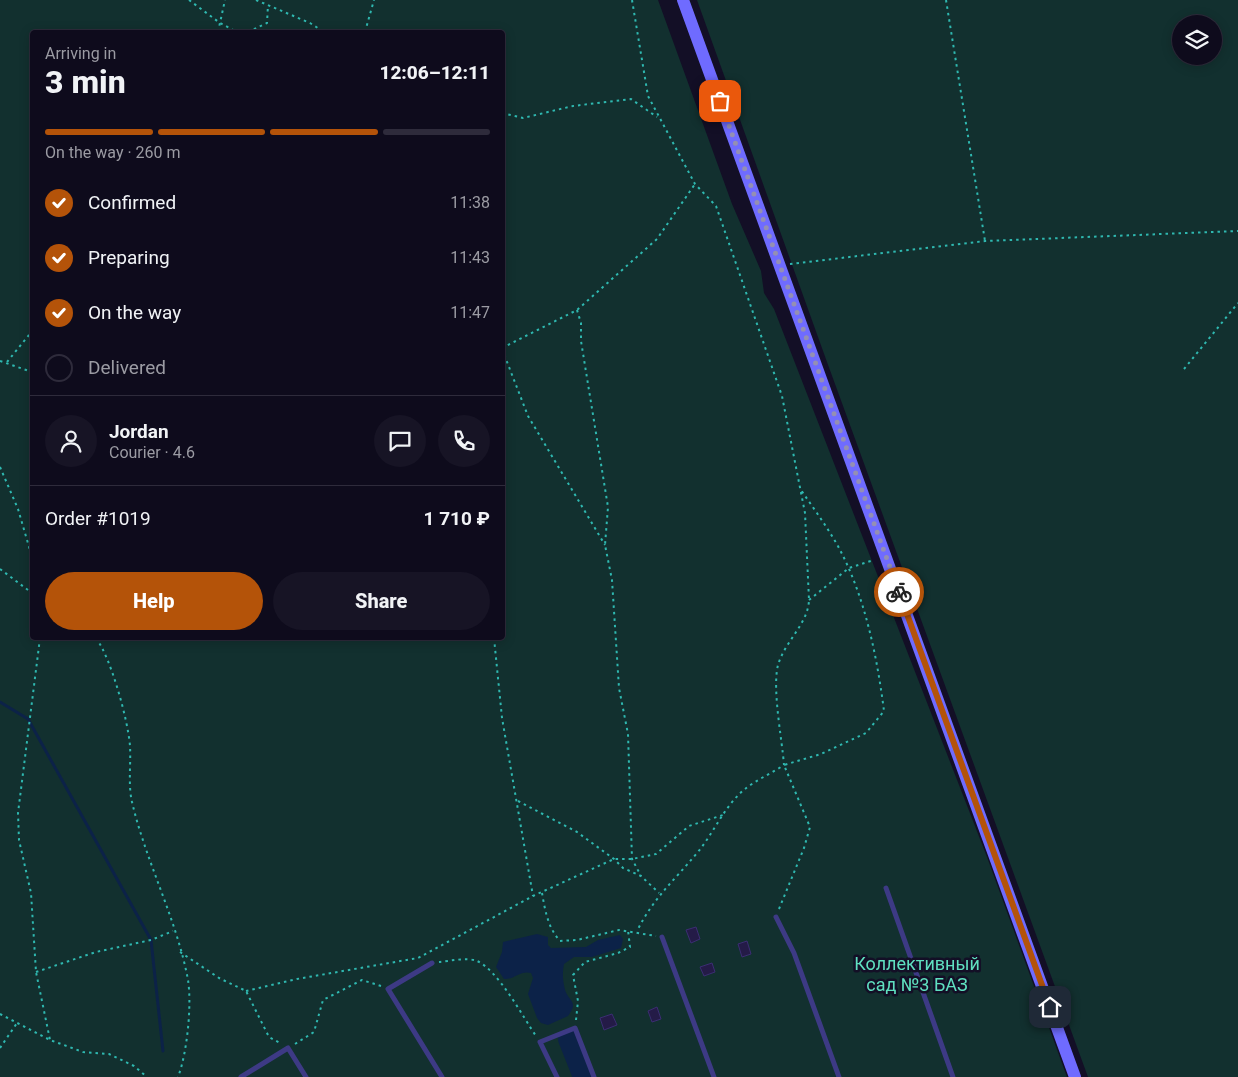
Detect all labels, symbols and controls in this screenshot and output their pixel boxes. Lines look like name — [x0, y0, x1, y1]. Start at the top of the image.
map controls — [1172, 15, 1222, 65]
button: layers — [1172, 15, 1222, 65]
text: Arriving in — [45, 44, 116, 63]
text: 12:06–12:11 — [379, 61, 490, 84]
text: 3 min — [45, 63, 126, 101]
pin — [699, 80, 741, 122]
icon: bag — [706, 87, 734, 115]
text: On the way · 260 m — [45, 143, 181, 162]
icon: check — [45, 189, 73, 217]
text: Confirmed — [88, 191, 176, 214]
text: 11:38 — [450, 193, 490, 212]
icon: check — [45, 244, 73, 272]
text: Preparing — [88, 246, 170, 269]
text: 11:43 — [450, 248, 490, 267]
icon: check — [45, 299, 73, 327]
text: On the way — [88, 301, 181, 324]
text: 11:47 — [450, 303, 490, 322]
text: Delivered — [88, 356, 166, 379]
button: person — [45, 415, 97, 467]
button: chat — [374, 415, 426, 467]
button: phone — [438, 415, 490, 467]
text: Jordan — [109, 420, 169, 443]
text: Courier · 4.6 — [109, 443, 195, 462]
text: Order #1019 — [45, 507, 151, 530]
text: 1 710 ₽ — [424, 507, 490, 530]
courier — [874, 567, 924, 617]
button: Help — [45, 572, 263, 630]
button: Share — [273, 572, 490, 630]
icon: bike — [885, 578, 913, 606]
park label: Коллективный сад №3 БАЗ — [854, 953, 980, 995]
pin — [1029, 986, 1071, 1028]
icon: home — [1036, 993, 1064, 1021]

